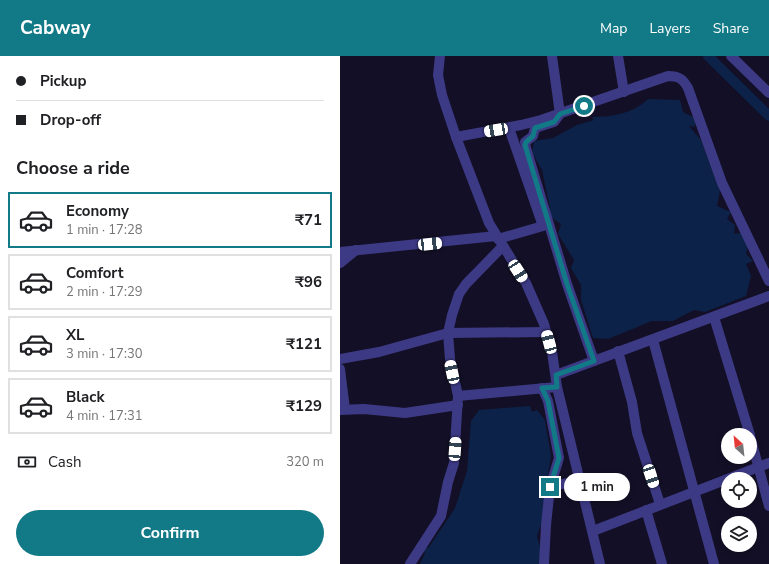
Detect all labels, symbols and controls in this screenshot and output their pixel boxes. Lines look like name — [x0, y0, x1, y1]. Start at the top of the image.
text: Cabway — [20, 15, 90, 41]
text: Map — [600, 19, 627, 38]
text: Layers — [649, 19, 691, 38]
text: Share — [713, 19, 749, 38]
text: Pickup — [40, 71, 86, 91]
route start — [575, 97, 593, 115]
text: Drop-off — [40, 110, 101, 130]
car — [483, 122, 509, 138]
text: Choose a ride — [16, 156, 130, 180]
text: Economy — [66, 201, 129, 221]
icon: car — [18, 202, 54, 238]
text: ₹71 — [295, 210, 322, 230]
text: 1 min · 17:28 — [66, 221, 142, 239]
car — [417, 237, 443, 251]
car — [506, 258, 530, 284]
text: Comfort — [66, 263, 123, 283]
icon: car — [18, 264, 54, 300]
text: ₹96 — [295, 272, 322, 292]
text: 2 min · 17:29 — [66, 283, 142, 301]
text: XL — [66, 325, 85, 345]
icon: car — [18, 326, 54, 362]
car — [540, 329, 558, 355]
text: ₹121 — [286, 334, 322, 354]
text: 3 min · 17:30 — [66, 345, 142, 363]
car — [444, 359, 460, 385]
text: Black — [66, 387, 104, 407]
icon: car — [18, 388, 54, 424]
text: ₹129 — [286, 396, 322, 416]
text: 4 min · 17:31 — [66, 407, 142, 425]
north arrow — [721, 428, 757, 464]
map controls — [721, 428, 757, 552]
car — [448, 437, 462, 461]
icon: cash — [16, 451, 38, 473]
text: Cash — [48, 452, 82, 472]
text: 320 m — [286, 453, 324, 471]
car — [642, 463, 660, 489]
button: locate — [721, 472, 757, 508]
callout: 1 min — [564, 473, 630, 501]
route end — [541, 478, 559, 496]
text: 1 min — [580, 478, 614, 496]
button: Confirm — [16, 510, 324, 556]
button: layers — [721, 516, 757, 552]

